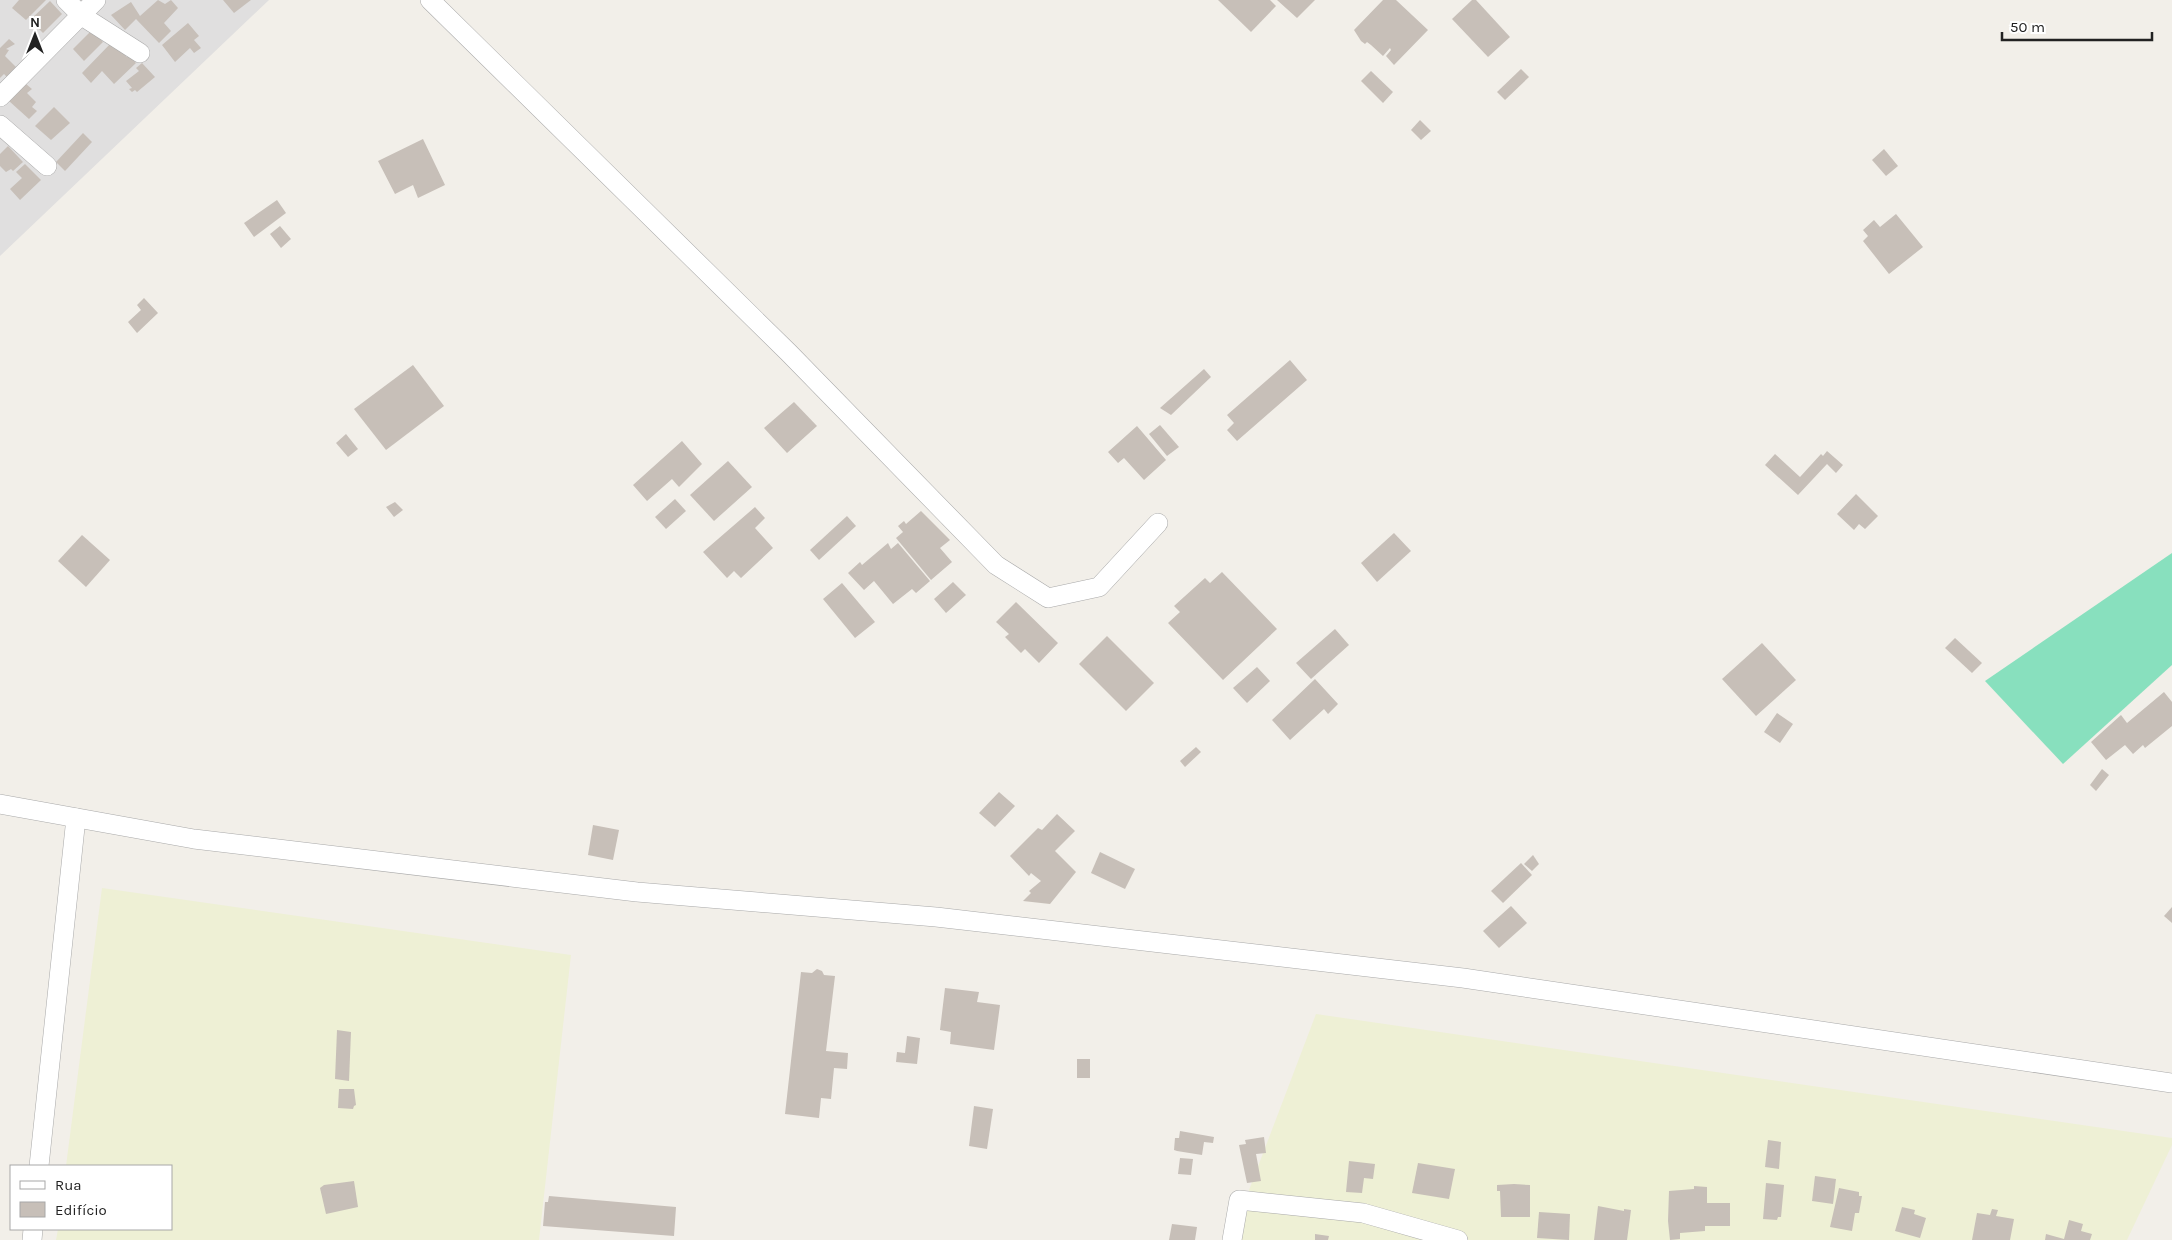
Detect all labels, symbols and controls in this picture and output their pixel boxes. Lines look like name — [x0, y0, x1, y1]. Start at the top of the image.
north arrow — [10, 10, 60, 60]
scale bar — [2002, 10, 2152, 42]
text: N — [30, 14, 40, 31]
text: 50 m — [2010, 18, 2045, 36]
legend — [10, 1165, 172, 1230]
text: Rua — [55, 1176, 82, 1194]
text: Edifício — [55, 1201, 107, 1219]

